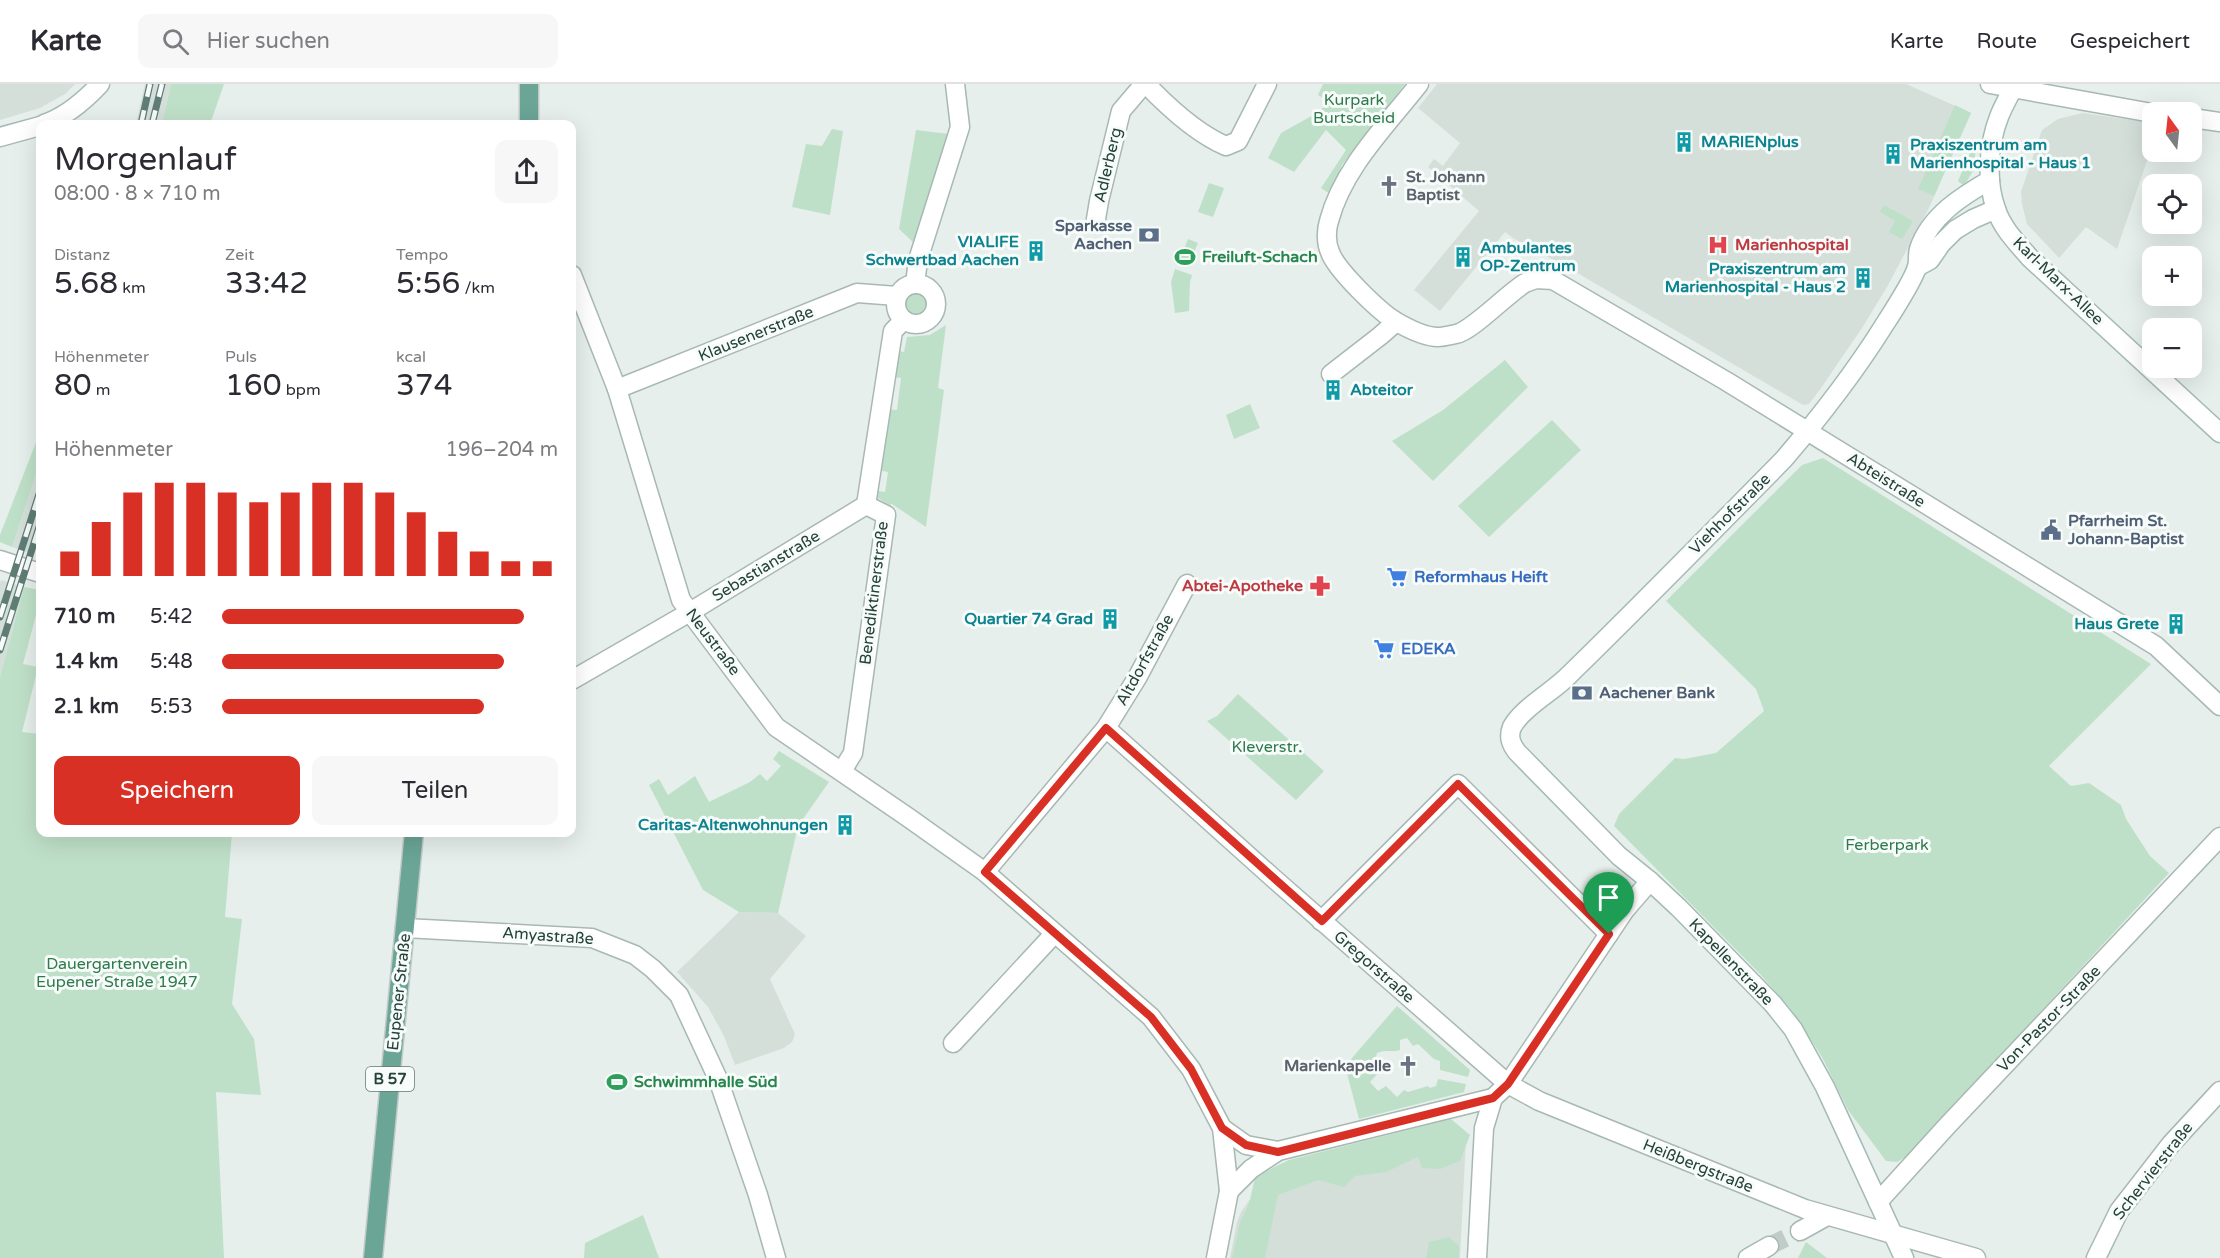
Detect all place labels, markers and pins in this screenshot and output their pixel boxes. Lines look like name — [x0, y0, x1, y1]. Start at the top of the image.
building icon: MARIENplus — [1672, 130, 1696, 154]
place label: MARIENplus — [1701, 132, 1799, 152]
place label: Praxiszentrum am Marienhospital - Haus 1 — [1910, 135, 2091, 173]
building icon: Praxiszentrum am Marienhospital - Haus 1 — [1881, 142, 1905, 166]
place label: St. Johann Baptist — [1406, 167, 1485, 205]
church icon: St. Johann Baptist — [1377, 174, 1401, 198]
place label: Sparkasse Aachen — [1055, 216, 1132, 254]
bank icon: Sparkasse Aachen — [1137, 223, 1161, 247]
place label: VIALIFE Schwertbad Aachen — [866, 232, 1019, 270]
hospital icon: Marienhospital — [1706, 233, 1730, 257]
place label: Marienhospital — [1735, 235, 1849, 255]
place label: Ambulantes OP-Zentrum — [1480, 238, 1576, 276]
building icon: VIALIFE Schwertbad Aachen — [1024, 239, 1048, 263]
sports icon: Freiluft-Schach — [1173, 245, 1197, 269]
building icon: Ambulantes OP-Zentrum — [1451, 245, 1475, 269]
place label: Freiluft-Schach — [1202, 247, 1318, 267]
place label: Praxiszentrum am Marienhospital - Haus 2 — [1665, 259, 1846, 297]
building icon: Praxiszentrum am Marienhospital - Haus 2 — [1851, 266, 1875, 290]
building icon: Abteitor — [1321, 378, 1345, 402]
place label: Abteitor — [1350, 380, 1414, 400]
place label: Pfarrheim St. Johann-Baptist — [2067, 511, 2185, 549]
public building icon: Pfarrheim St. Johann-Baptist — [2039, 518, 2063, 542]
supermarket icon: Reformhaus Heift — [1385, 565, 1409, 589]
place label: Reformhaus Heift — [1414, 567, 1549, 587]
pharmacy icon: Abtei-Apotheke — [1308, 574, 1332, 598]
place label: Abtei-Apotheke — [1182, 576, 1303, 596]
building icon: Quartier 74 Grad — [1098, 607, 1122, 631]
place label: Quartier 74 Grad — [964, 609, 1093, 629]
building icon: Haus Grete — [2164, 612, 2188, 636]
place label: Haus Grete — [2074, 614, 2159, 634]
supermarket icon: EDEKA — [1372, 637, 1396, 661]
place label: EDEKA — [1401, 639, 1456, 659]
bank icon: Aachener Bank — [1570, 681, 1594, 705]
place label: Aachener Bank — [1599, 683, 1715, 703]
building icon: Caritas-Altenwohnungen — [833, 813, 857, 837]
place label: Caritas-Altenwohnungen — [638, 815, 828, 835]
pin — [1583, 872, 1634, 934]
church icon: Marienkapelle — [1396, 1054, 1420, 1078]
place label: Marienkapelle — [1284, 1056, 1391, 1076]
sports icon: Schwimmhalle Süd — [605, 1070, 629, 1094]
place label: Schwimmhalle Süd — [634, 1072, 778, 1092]

